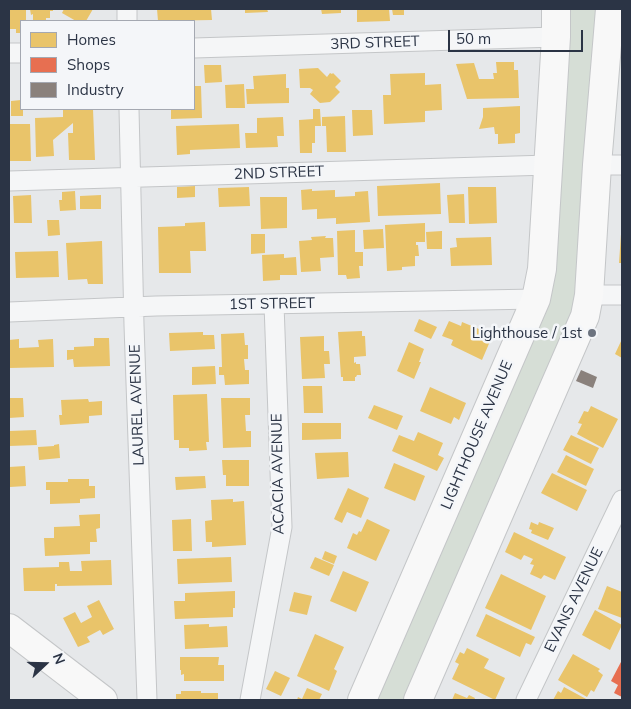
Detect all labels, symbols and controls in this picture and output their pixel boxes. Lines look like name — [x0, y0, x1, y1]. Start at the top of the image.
legend — [20, 20, 195, 110]
scale bar — [451, 20, 586, 52]
text: 50 m — [456, 29, 491, 48]
text: Homes — [67, 30, 116, 49]
street label: 3RD STREET — [330, 32, 420, 54]
text: Shops — [67, 55, 110, 74]
text: Industry — [67, 80, 124, 99]
street label: 2ND STREET — [234, 162, 324, 184]
street label: 1ST STREET — [229, 294, 315, 314]
place label: Lighthouse / 1st — [472, 324, 582, 342]
marker: Lighthouse / 1st — [586, 327, 598, 339]
street label: LAUREL AVENUE — [126, 344, 148, 466]
street label: LIGHTHOUSE AVENUE — [437, 358, 517, 512]
street label: ACACIA AVENUE — [268, 413, 288, 535]
street label: EVANS AVENUE — [541, 545, 607, 655]
north arrow — [20, 639, 70, 689]
text: N — [49, 650, 69, 667]

